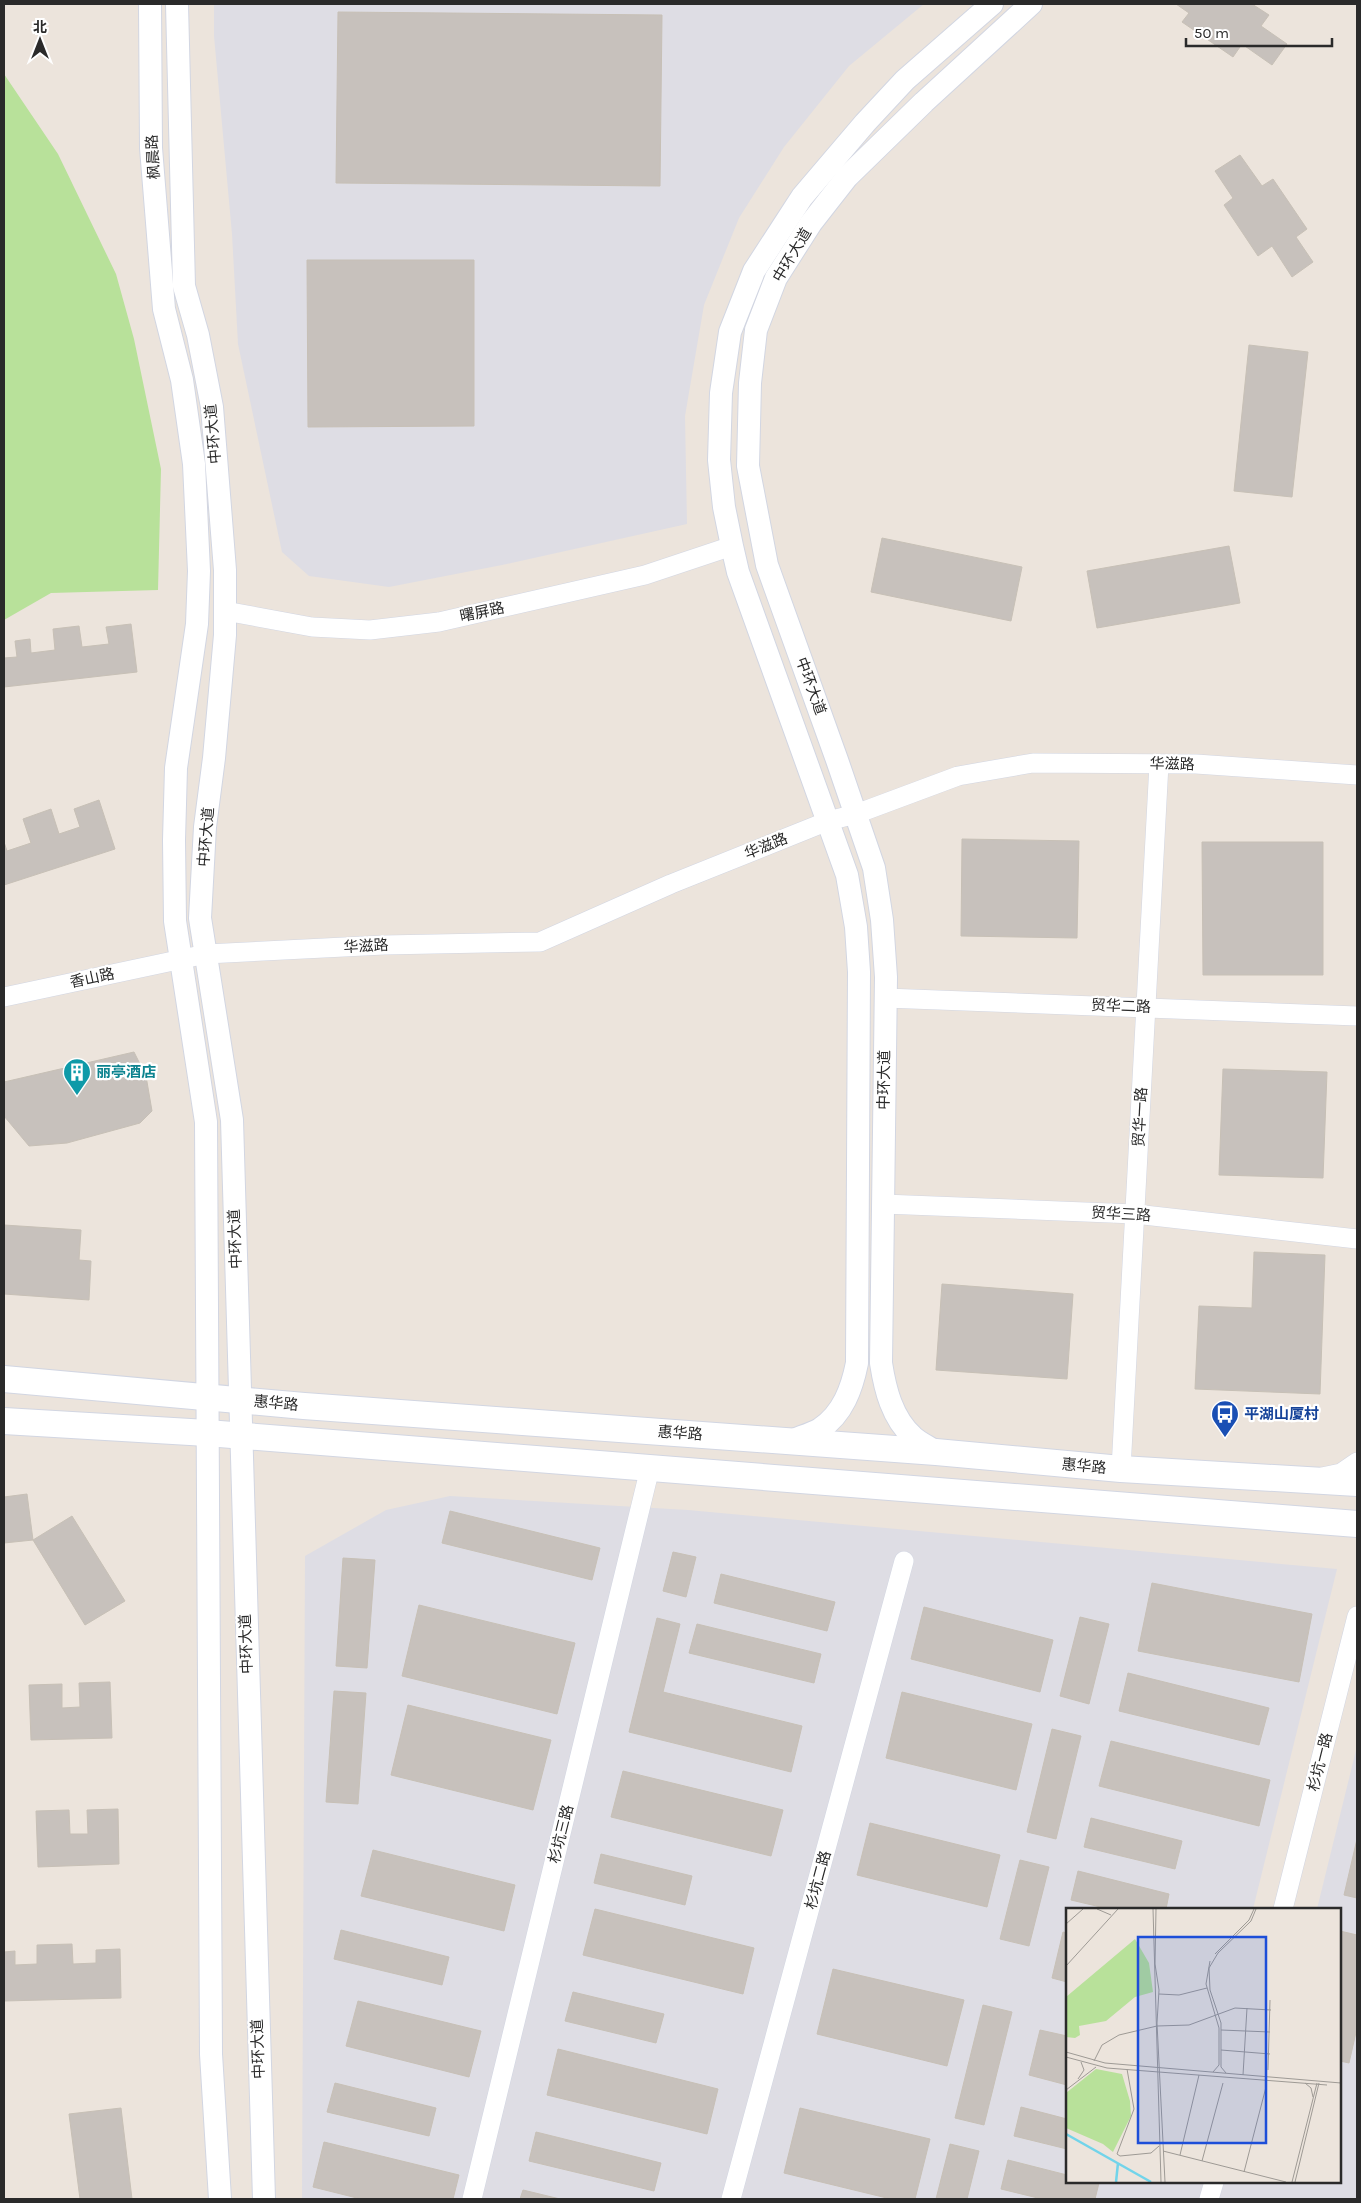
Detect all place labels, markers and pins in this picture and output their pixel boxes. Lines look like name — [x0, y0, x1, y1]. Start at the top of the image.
building icon: 丽亭酒店 — [62, 1057, 92, 1096]
place label: 丽亭酒店 — [96, 1063, 156, 1081]
bus stop icon: 平湖山厦村 — [1210, 1399, 1240, 1438]
place label: 平湖山厦村 — [1244, 1405, 1319, 1423]

